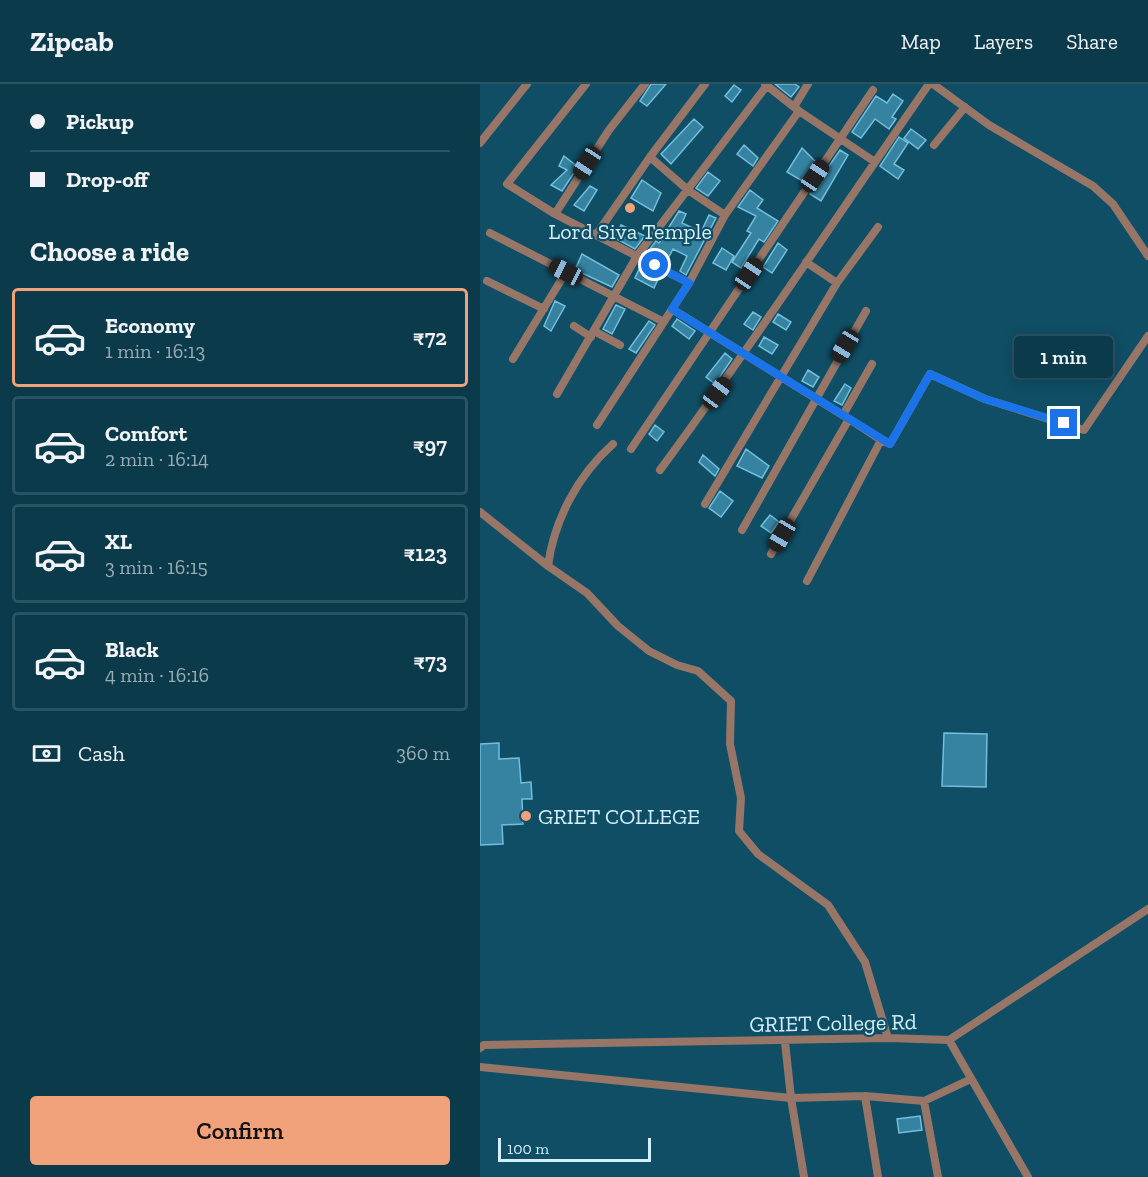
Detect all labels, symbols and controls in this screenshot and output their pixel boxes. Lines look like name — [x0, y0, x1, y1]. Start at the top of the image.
text: Zipcab — [30, 25, 114, 58]
text: Map — [901, 29, 941, 54]
text: Layers — [974, 29, 1033, 54]
text: Share — [1066, 29, 1118, 54]
text: Pickup — [66, 108, 134, 135]
car — [570, 143, 604, 183]
car — [797, 156, 833, 196]
text: Drop-off — [66, 166, 148, 193]
marker: Lord Siva Temple — [623, 201, 637, 215]
place label: Lord Siva Temple — [548, 218, 712, 245]
text: Choose a ride — [30, 236, 189, 268]
route start — [641, 251, 668, 278]
car — [731, 254, 767, 294]
car — [546, 256, 586, 288]
icon: car — [33, 311, 87, 365]
text: Economy — [105, 312, 195, 339]
text: ₹72 — [413, 324, 447, 351]
car — [828, 326, 862, 366]
callout: 1 min — [1014, 336, 1114, 378]
text: 1 min · 16:13 — [105, 339, 205, 363]
text: 1 min — [1040, 345, 1087, 369]
car — [699, 373, 735, 413]
route end — [1050, 409, 1077, 436]
icon: car — [33, 419, 87, 473]
text: Comfort — [105, 420, 187, 447]
text: ₹97 — [413, 432, 447, 459]
text: 2 min · 16:14 — [105, 447, 209, 471]
car — [765, 515, 799, 555]
icon: car — [33, 527, 87, 581]
text: XL — [105, 528, 132, 555]
text: ₹123 — [403, 540, 447, 567]
text: 3 min · 16:15 — [105, 555, 208, 579]
icon: car — [33, 635, 87, 689]
text: Black — [105, 636, 159, 663]
text: ₹73 — [413, 648, 447, 675]
text: 4 min · 16:16 — [105, 663, 209, 687]
icon: cash — [30, 737, 63, 770]
text: Cash — [78, 740, 125, 767]
text: 360 m — [396, 741, 450, 765]
place label: GRIET COLLEGE — [538, 803, 700, 830]
marker: GRIET COLLEGE — [519, 809, 533, 823]
street label: GRIET College Rd — [749, 1008, 917, 1038]
button: Confirm — [30, 1096, 450, 1165]
scale bar — [498, 1135, 651, 1162]
text: 100 m — [507, 1139, 549, 1158]

